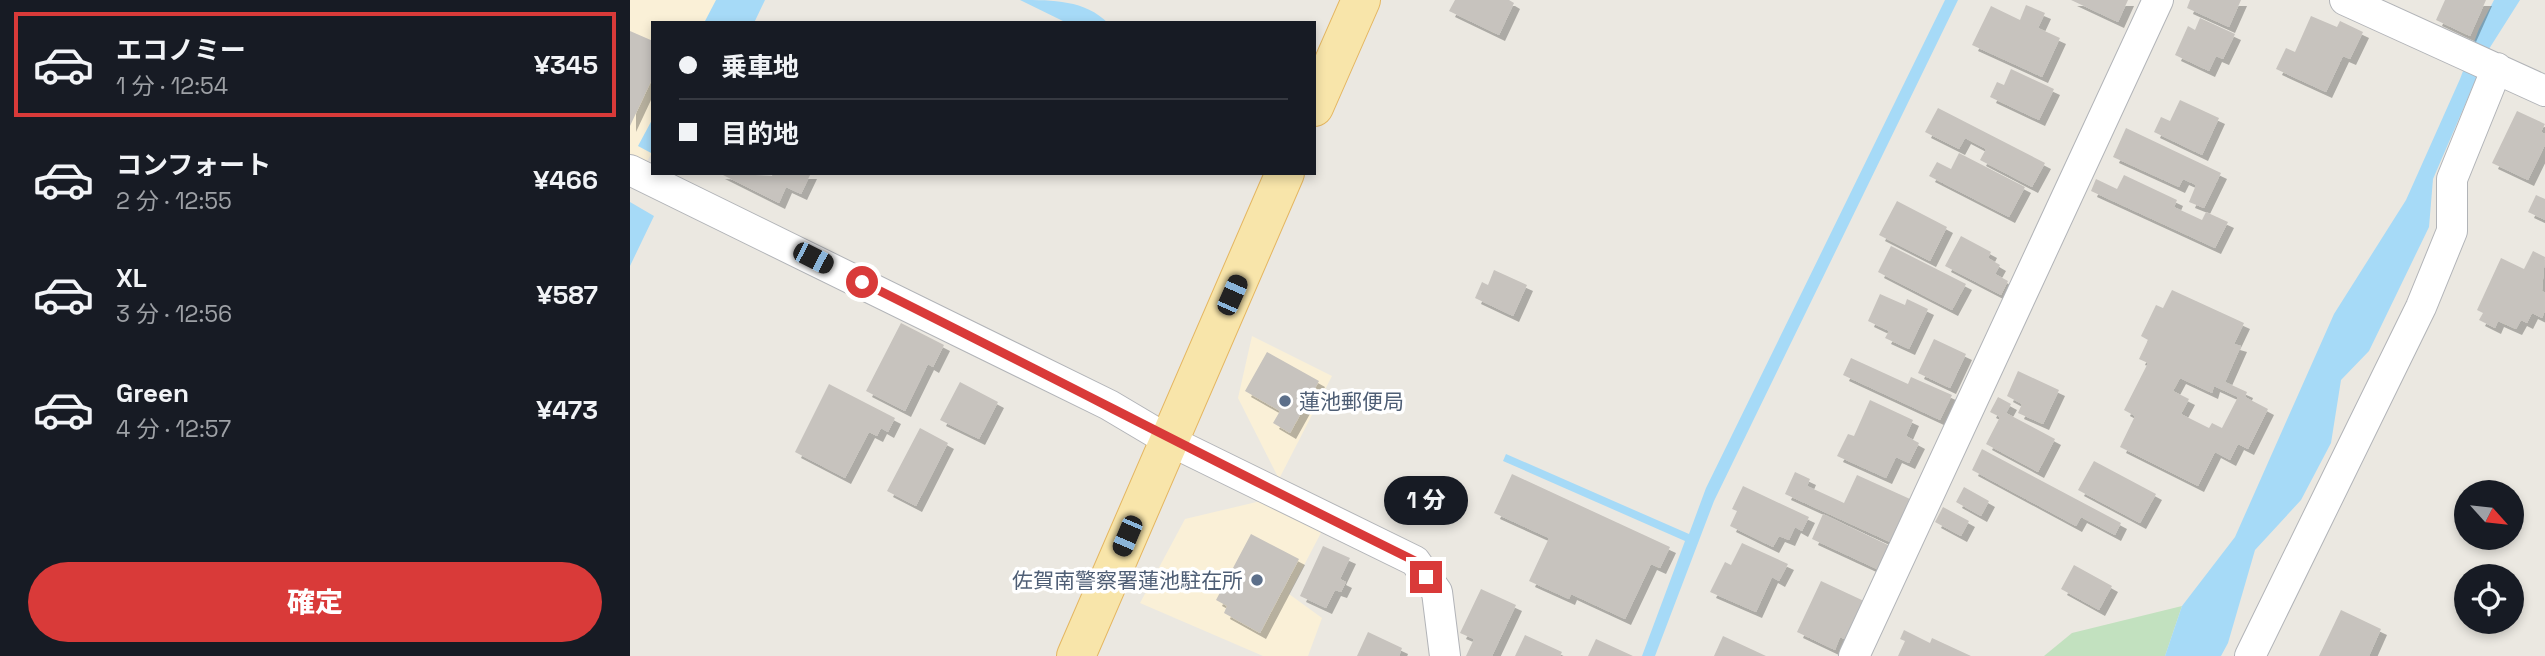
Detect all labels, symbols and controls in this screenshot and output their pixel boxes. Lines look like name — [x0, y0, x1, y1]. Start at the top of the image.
icon: car — [32, 33, 95, 96]
text: エコノミー — [116, 33, 246, 67]
text: ¥345 — [534, 48, 598, 82]
text: 乗車地 — [721, 50, 799, 84]
text: 1 分 · 12:54 — [116, 71, 228, 101]
text: 目的地 — [721, 117, 799, 151]
icon: car — [32, 148, 95, 211]
text: コンフォート — [116, 148, 271, 182]
text: ¥466 — [533, 163, 598, 197]
text: 2 分 · 12:55 — [116, 186, 232, 216]
car — [790, 239, 837, 277]
text: XL — [116, 261, 147, 295]
icon: car — [32, 263, 95, 326]
route start — [846, 266, 878, 298]
car — [1214, 272, 1251, 318]
text: ¥587 — [537, 278, 598, 312]
text: 3 分 · 12:56 — [116, 299, 232, 329]
text: Green — [116, 376, 189, 410]
icon: car — [32, 378, 95, 441]
place label: 蓮池郵便局 — [1299, 388, 1404, 415]
text: ¥473 — [536, 393, 598, 427]
marker: 蓮池郵便局 — [1277, 393, 1293, 409]
text: 4 分 · 12:57 — [116, 414, 231, 444]
callout: 1 分 — [1384, 476, 1468, 524]
north arrow — [2454, 480, 2524, 550]
map controls — [2454, 480, 2524, 634]
text: 1 分 — [1406, 485, 1446, 515]
car — [1110, 513, 1145, 559]
route end — [1410, 561, 1442, 593]
button: 確定 — [28, 562, 602, 642]
button: locate — [2454, 564, 2524, 634]
place label: 佐賀南警察署蓮池駐在所 — [1012, 567, 1243, 594]
marker: 佐賀南警察署蓮池駐在所 — [1249, 572, 1265, 588]

